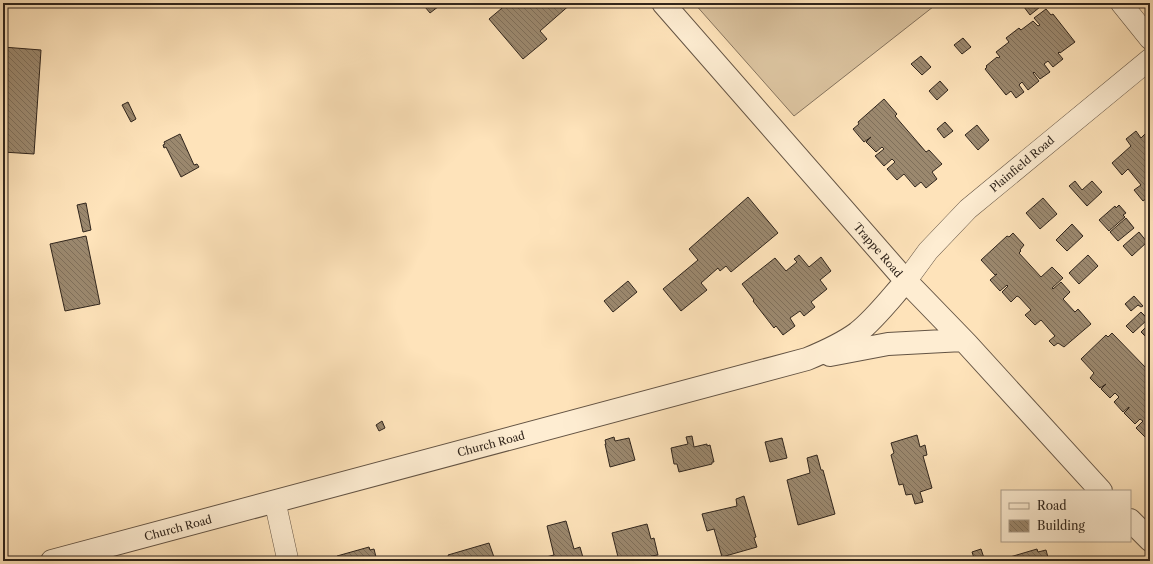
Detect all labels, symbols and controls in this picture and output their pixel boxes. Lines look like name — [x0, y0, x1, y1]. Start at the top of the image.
street label: Plainfield Road — [987, 133, 1057, 195]
street label: Trappe Road — [850, 220, 906, 280]
street label: Church Road — [456, 428, 527, 460]
legend — [1001, 490, 1131, 542]
text: Road — [1037, 498, 1067, 513]
street label: Church Road — [143, 512, 214, 544]
text: Building — [1037, 518, 1085, 533]

